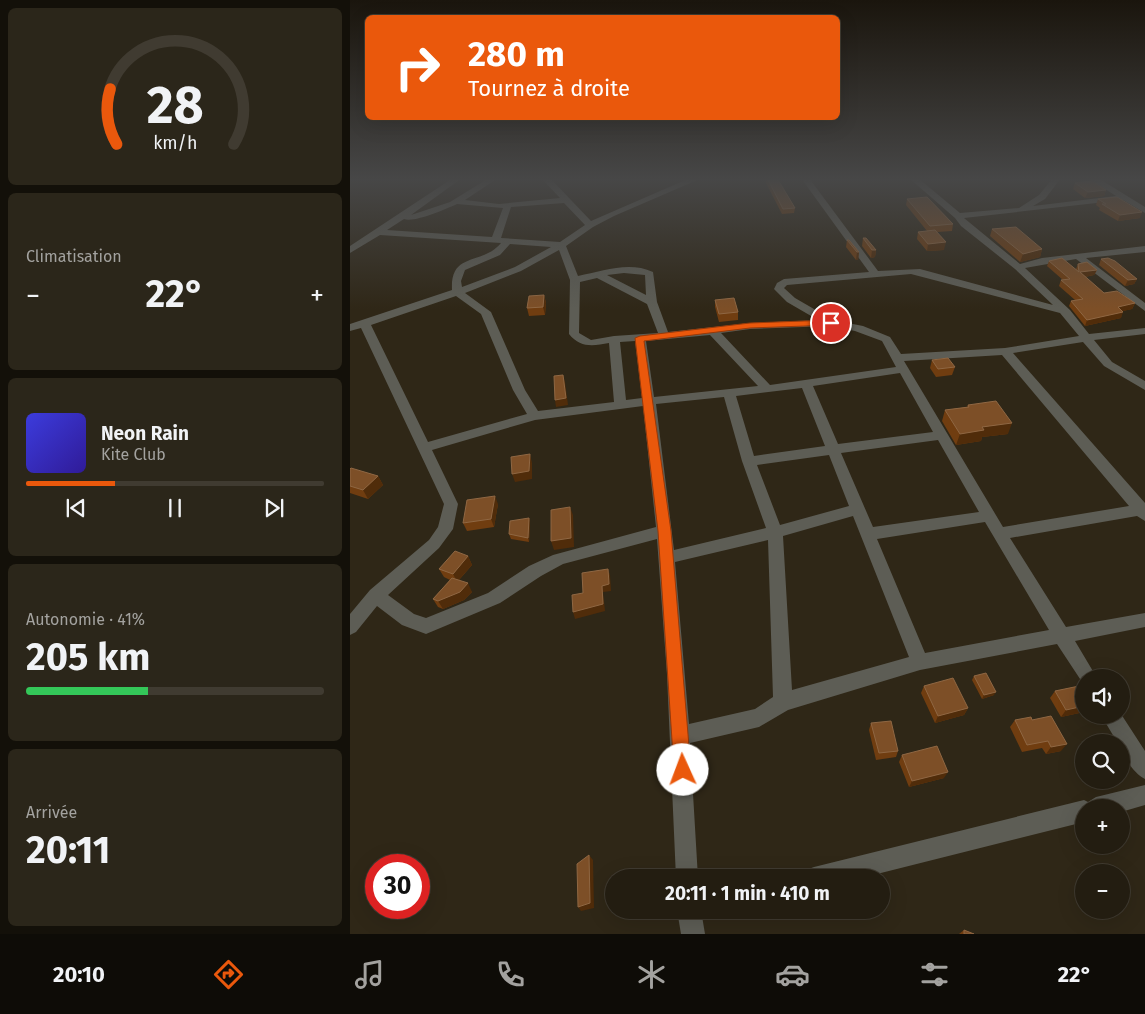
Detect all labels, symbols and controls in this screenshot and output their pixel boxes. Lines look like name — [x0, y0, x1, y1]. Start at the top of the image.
text: 280 m — [468, 33, 565, 75]
icon: right — [385, 35, 450, 100]
text: 28 — [146, 74, 204, 137]
text: Tournez à droite — [468, 75, 630, 102]
text: km/h — [153, 132, 197, 154]
text: Climatisation — [26, 247, 122, 266]
text: 22° — [145, 271, 205, 317]
text: − — [26, 279, 40, 312]
text: + — [310, 279, 324, 312]
pin — [810, 302, 852, 344]
icon: arrive — [817, 309, 845, 337]
text: Neon Rain — [101, 422, 189, 445]
text: Kite Club — [101, 445, 166, 464]
icon: previous — [62, 494, 90, 522]
icon: pause — [161, 494, 189, 522]
icon: next — [260, 494, 288, 522]
text: Autonomie · 41% — [26, 610, 145, 629]
text: 205 km — [26, 634, 150, 680]
map controls — [1075, 669, 1130, 919]
button: sound — [1075, 669, 1130, 724]
button: search — [1075, 734, 1130, 789]
position arrow — [656, 743, 708, 795]
button: + — [1075, 799, 1130, 854]
text: Arrivée — [26, 803, 77, 822]
text: 20:11 — [26, 827, 110, 873]
speed limit sign: 30 — [365, 854, 430, 919]
button: − — [1075, 864, 1130, 919]
text: 20:11 · 1 min · 410 m — [665, 882, 830, 905]
icon: directions — [211, 957, 246, 992]
icon: music — [352, 957, 387, 992]
icon: phone — [493, 957, 528, 992]
icon: climate — [634, 957, 669, 992]
icon: car — [775, 957, 810, 992]
icon: filters — [917, 957, 952, 992]
text: 20:10 — [53, 961, 105, 988]
text: 22° — [1058, 961, 1092, 988]

